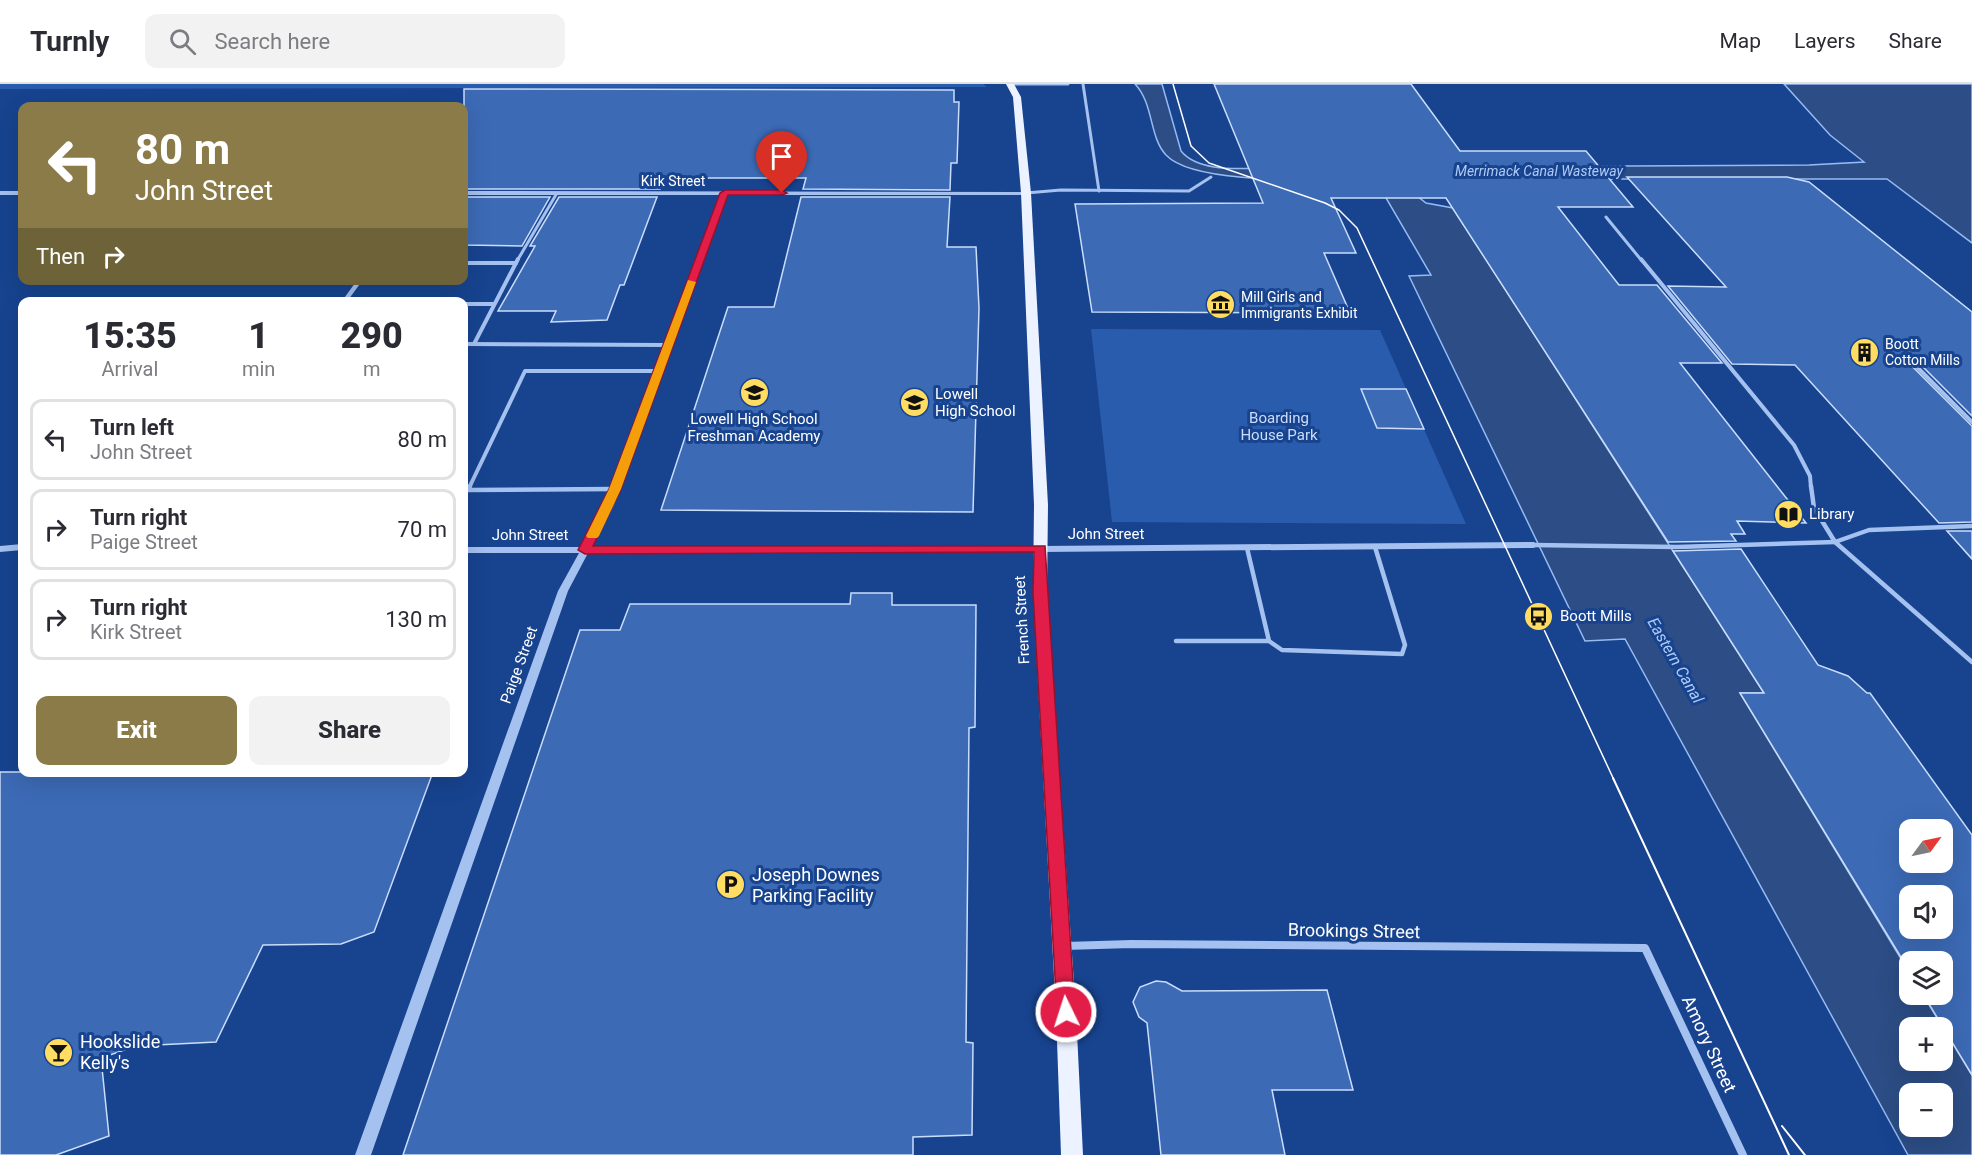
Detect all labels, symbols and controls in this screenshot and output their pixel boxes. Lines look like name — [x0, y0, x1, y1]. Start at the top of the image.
search box — [145, 14, 565, 68]
text: Turnly — [30, 25, 109, 58]
icon: search — [166, 25, 199, 58]
text: Search here — [214, 29, 330, 54]
text: Map — [1719, 29, 1761, 53]
text: Layers — [1794, 29, 1855, 53]
text: Share — [1888, 29, 1942, 53]
text: 80 m — [135, 125, 230, 174]
icon: left — [36, 126, 114, 204]
pin — [756, 131, 807, 193]
icon: arrive — [765, 140, 798, 173]
water label: Merrimack Canal Wasteway — [1455, 163, 1624, 179]
street label: Kirk Street — [641, 173, 706, 189]
text: John Street — [135, 175, 273, 207]
icon: right — [97, 240, 130, 273]
text: Then — [36, 244, 85, 269]
museum icon: Mill Girls and Immigrants Exhibit — [1204, 289, 1236, 321]
place label: Mill Girls and Immigrants Exhibit — [1241, 289, 1358, 321]
text: 15:35 — [83, 315, 177, 357]
text: 1 — [248, 315, 269, 357]
text: 290 — [341, 315, 403, 357]
building icon: Boott Cotton Mills — [1848, 336, 1880, 368]
place label: Boott Cotton Mills — [1885, 336, 1960, 368]
text: Arrival — [102, 357, 158, 381]
text: min — [242, 357, 275, 381]
text: m — [363, 357, 380, 381]
school or university icon: Lowell High School Freshman Academy — [738, 376, 770, 408]
place label: Lowell High School — [935, 385, 1016, 420]
school or university icon: Lowell High School — [898, 387, 930, 419]
park label: Boarding House Park — [1240, 409, 1318, 444]
place label: Lowell High School Freshman Academy — [688, 410, 820, 445]
text: Turn left — [90, 415, 174, 440]
icon: left — [39, 423, 72, 456]
text: 80 m — [398, 427, 447, 452]
text: John Street — [90, 440, 192, 464]
library icon: Library — [1772, 498, 1804, 530]
text: Turn right — [90, 505, 187, 530]
place label: Library — [1809, 505, 1854, 523]
icon: right — [39, 513, 72, 546]
text: 70 m — [398, 517, 447, 542]
street label: John Street — [1068, 525, 1144, 543]
street label: John Street — [492, 526, 568, 544]
text: Paige Street — [90, 530, 198, 554]
street label: French Street — [1011, 575, 1033, 665]
text: Turn right — [90, 595, 187, 620]
bus stop icon: Boott Mills — [1523, 600, 1555, 632]
icon: right — [39, 603, 72, 636]
text: 130 m — [385, 607, 447, 632]
place label: Boott Mills — [1560, 607, 1632, 625]
water label: Eastern Canal — [1643, 614, 1708, 707]
text: Kirk Street — [90, 620, 182, 644]
street label: Paige Street — [497, 624, 541, 706]
button: Exit — [36, 696, 237, 765]
button: Share — [249, 696, 450, 765]
north arrow — [1899, 819, 1953, 873]
map controls — [1899, 819, 1953, 1137]
place label: Joseph Downes Parking Facility — [752, 864, 880, 906]
parking icon: Joseph Downes Parking Facility — [715, 869, 747, 901]
button: sound — [1899, 885, 1953, 939]
street label: Brookings Street — [1288, 919, 1421, 942]
button: layers — [1899, 951, 1953, 1005]
position arrow — [1034, 980, 1098, 1044]
street label: Amory Street — [1678, 992, 1741, 1096]
button: + — [1899, 1017, 1953, 1071]
place label: Hookslide Kelly's — [80, 1031, 160, 1073]
bar icon: Hookslide Kelly's — [43, 1036, 75, 1068]
button: − — [1899, 1083, 1953, 1137]

